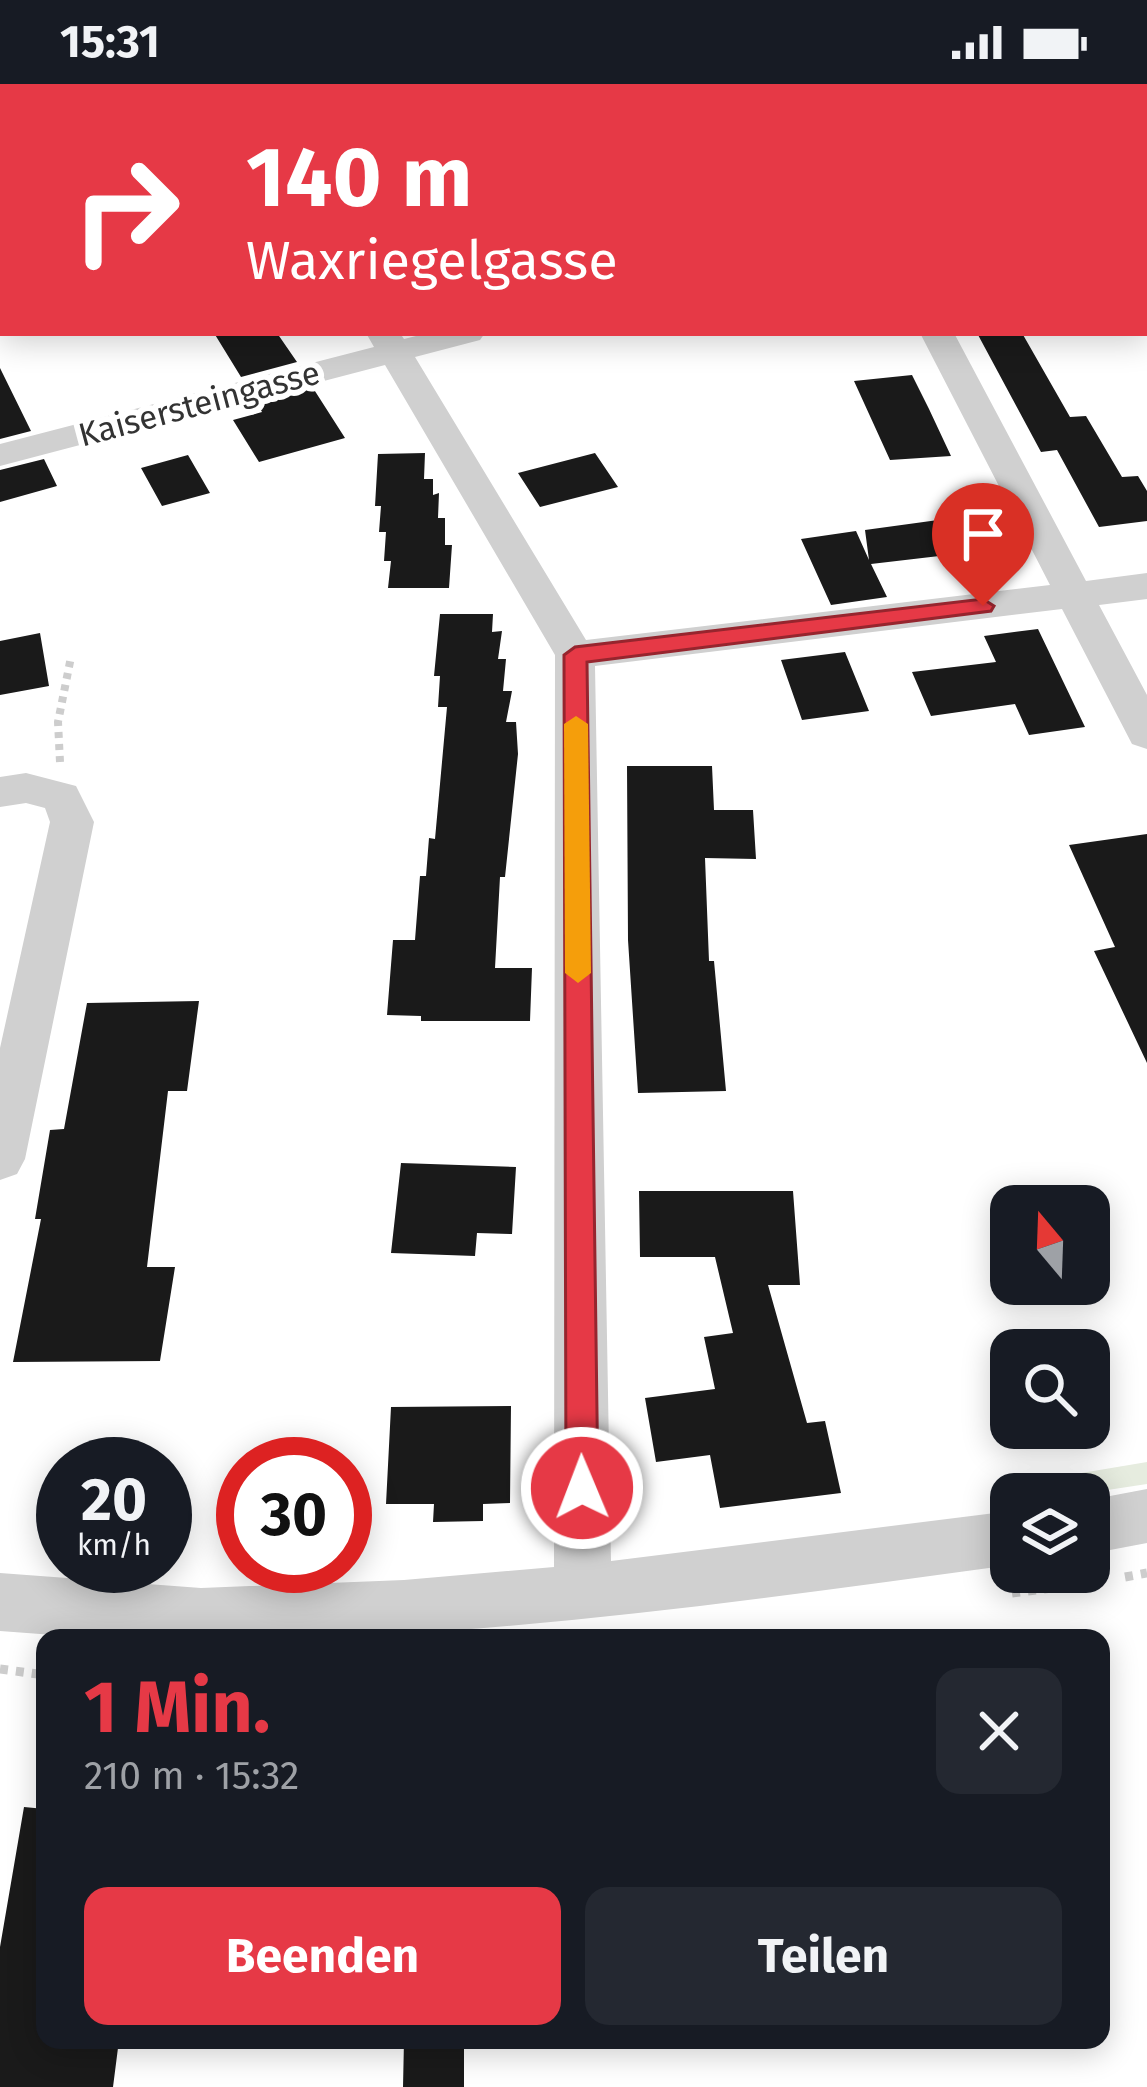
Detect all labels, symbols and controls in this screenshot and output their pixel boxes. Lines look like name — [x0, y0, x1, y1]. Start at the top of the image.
text: 15:31 — [60, 15, 160, 69]
text: 140 m — [246, 127, 472, 228]
icon: right — [48, 132, 204, 288]
text: Waxriegelgasse — [246, 229, 618, 293]
street label: Kaisersteingasse — [74, 353, 324, 455]
pin — [932, 483, 1034, 606]
icon: arrive — [950, 501, 1016, 567]
north arrow — [990, 1185, 1110, 1305]
map controls — [990, 1185, 1110, 1593]
button: search — [990, 1329, 1110, 1449]
position arrow — [519, 1425, 645, 1551]
speed limit sign: 30 — [216, 1437, 372, 1593]
text: 20 — [81, 1464, 147, 1536]
button: layers — [990, 1473, 1110, 1593]
text: km/h — [77, 1527, 151, 1563]
text: 1 Min. — [84, 1665, 270, 1751]
button: close — [936, 1668, 1062, 1794]
text: 210 m · 15:32 — [84, 1753, 299, 1799]
button: Beenden — [84, 1887, 561, 2025]
button: Teilen — [585, 1887, 1062, 2025]

